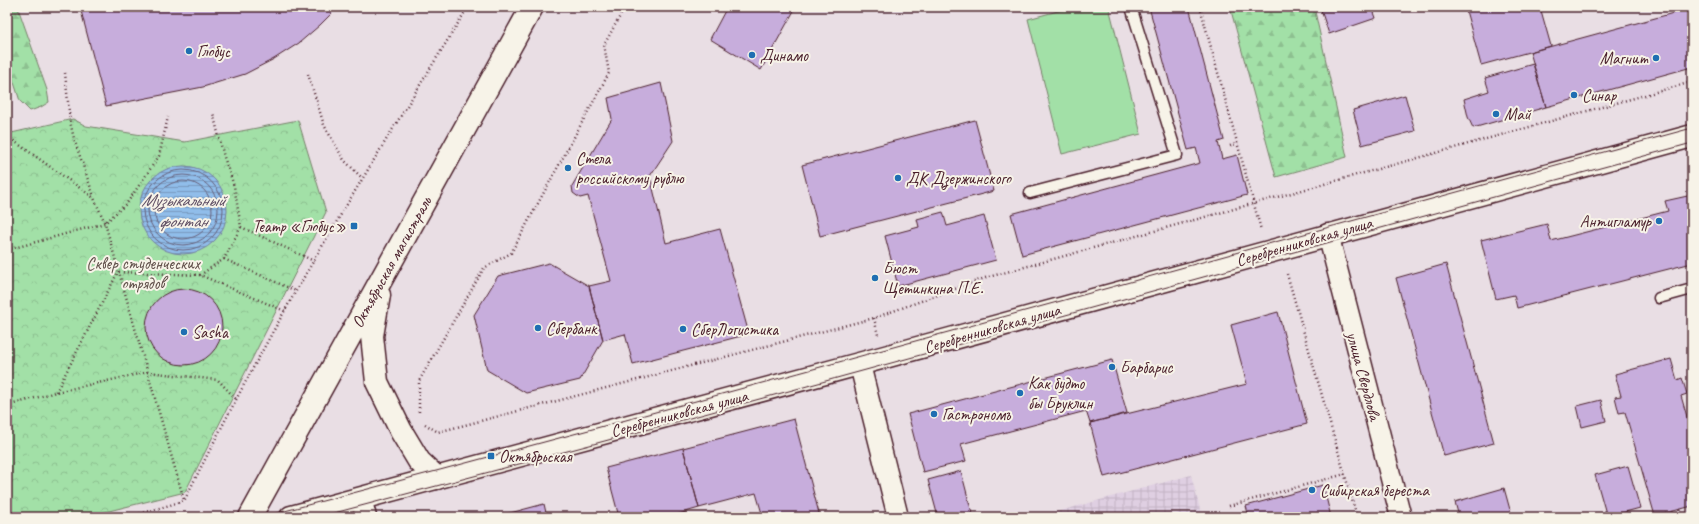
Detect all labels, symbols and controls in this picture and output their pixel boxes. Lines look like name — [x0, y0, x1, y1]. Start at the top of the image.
place label: Глобус — [197, 41, 231, 62]
place label: Динамо — [760, 45, 809, 66]
marker: Глобус — [184, 46, 194, 56]
place label: Магнит — [1600, 48, 1648, 69]
marker: Динамо — [747, 50, 757, 60]
marker: Магнит — [1651, 53, 1661, 63]
place label: Синар — [1582, 85, 1618, 106]
marker: Синар — [1569, 90, 1579, 100]
place label: Май — [1504, 104, 1532, 125]
marker: Май — [1491, 109, 1501, 119]
place label: Стела российскому рублю — [576, 148, 685, 189]
marker: Стела российскому рублю — [563, 163, 573, 173]
place label: ДК Дзержинского — [906, 168, 1012, 190]
marker: ДК Дзержинского — [893, 173, 903, 183]
water label: Музыкальный фонтан — [141, 189, 228, 232]
street label: Октябрьская магистраль — [347, 192, 437, 331]
place label: Антигламур — [1580, 211, 1653, 232]
street label: Серебренниковская улица — [1234, 212, 1376, 271]
place label: Театр «Глобус» — [252, 216, 346, 237]
marker: Антигламур — [1654, 216, 1664, 226]
marker: Театр «Глобус» — [349, 221, 359, 231]
park label: Сквер студенческих отрядов — [86, 253, 201, 294]
place label: Бюст Щетинкина П.Е. — [883, 258, 984, 299]
marker: Бюст Щетинкина П.Е. — [870, 273, 880, 283]
street label: Серебренниковская улица — [922, 299, 1064, 358]
place label: Сбербанк — [546, 318, 598, 339]
place label: СберЛогистика — [691, 319, 779, 340]
place label: Sasha — [192, 322, 229, 343]
marker: Сбербанк — [533, 323, 543, 333]
marker: СберЛогистика — [678, 324, 688, 334]
marker: Sasha — [179, 327, 189, 337]
street label: улица Свердлова — [1341, 328, 1386, 425]
place label: Барбарис — [1120, 357, 1173, 378]
marker: Барбарис — [1107, 362, 1117, 372]
place label: Как будто бы Бруклин — [1028, 373, 1093, 414]
street label: Серебренниковская улица — [608, 385, 751, 442]
marker: Как будто бы Бруклин — [1015, 388, 1025, 398]
place label: Гастрономъ — [942, 404, 1011, 425]
marker: Гастрономъ — [929, 409, 939, 419]
place label: Октябрьская — [499, 446, 573, 467]
marker: Октябрьская — [486, 451, 496, 461]
place label: Сибирская береста — [1320, 480, 1431, 501]
marker: Сибирская береста — [1307, 485, 1317, 495]

